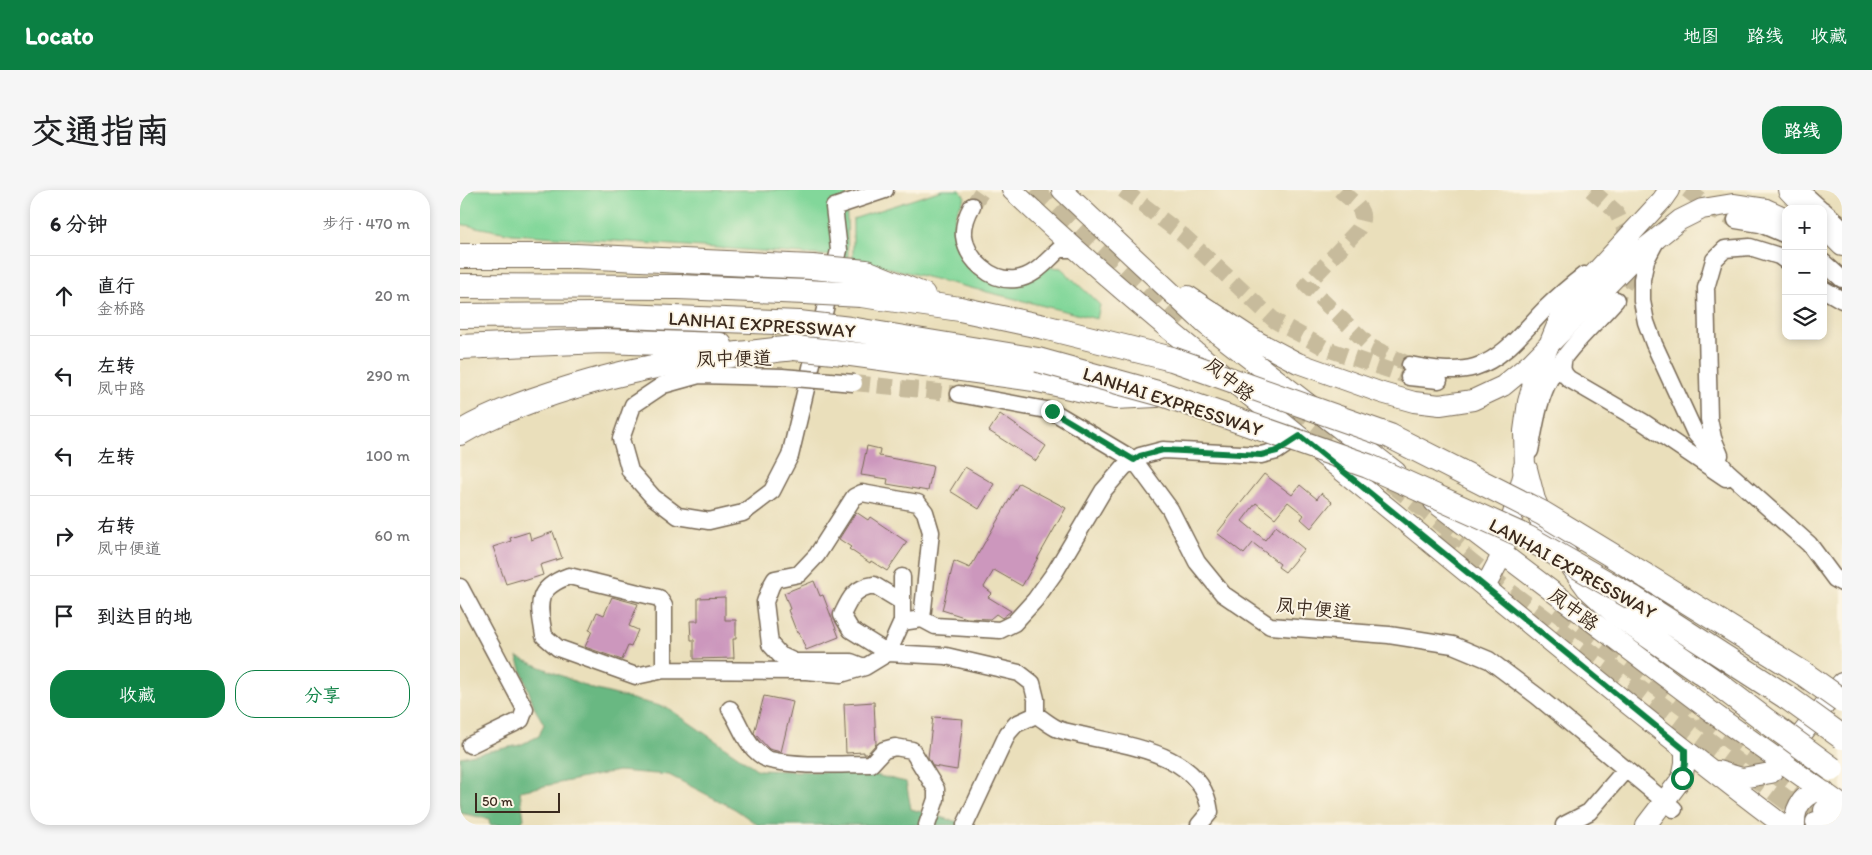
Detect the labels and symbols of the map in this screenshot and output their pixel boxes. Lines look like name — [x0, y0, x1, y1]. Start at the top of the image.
street label: LANHAI EXPRESSWAY — [668, 306, 857, 343]
street label: 凤中便道 — [696, 346, 772, 371]
street label: 凤中路 — [1200, 353, 1259, 406]
street label: LANHAI EXPRESSWAY — [1080, 362, 1266, 441]
route end — [1041, 400, 1064, 423]
street label: LANHAI EXPRESSWAY — [1485, 513, 1661, 624]
street label: 凤中路 — [1544, 583, 1603, 636]
street label: 凤中便道 — [1275, 593, 1353, 624]
route start — [1671, 767, 1694, 790]
scale bar — [475, 790, 560, 813]

